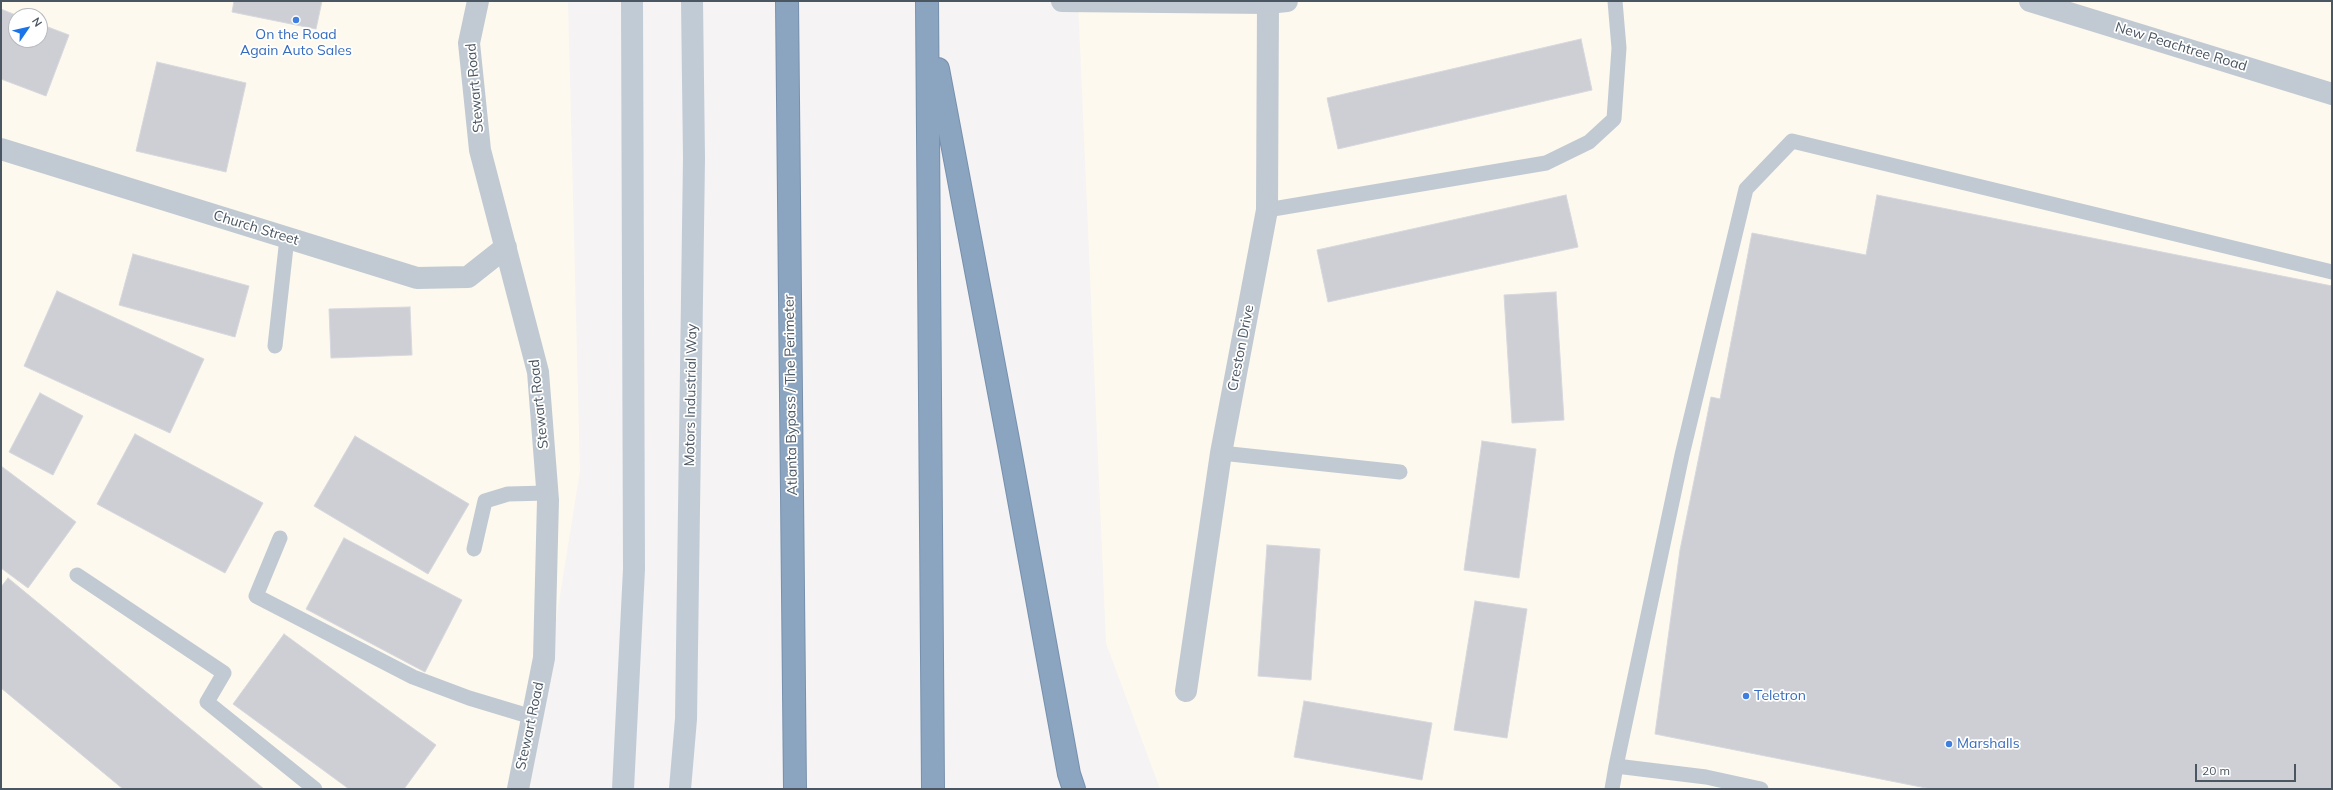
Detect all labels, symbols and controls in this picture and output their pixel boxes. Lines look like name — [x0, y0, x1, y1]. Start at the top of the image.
north arrow — [8, 8, 48, 48]
text: N — [29, 14, 45, 29]
marker: On the Road Again Auto Sales — [291, 15, 301, 25]
street label: New Peachtree Road — [2113, 19, 2249, 75]
place label: On the Road Again Auto Sales — [240, 27, 352, 60]
street label: Stewart Road — [463, 43, 487, 133]
street label: Church Street — [211, 207, 301, 249]
street label: Atlanta Bypass / The Perimeter — [781, 294, 801, 496]
street label: Creston Drive — [1224, 303, 1258, 393]
street label: Motors Industrial Way — [681, 323, 701, 467]
street label: Stewart Road — [526, 358, 552, 450]
street label: Stewart Road — [512, 680, 548, 772]
place label: Teletron — [1754, 688, 1806, 704]
marker: Teletron — [1741, 691, 1751, 701]
place label: Marshalls — [1957, 736, 2020, 752]
marker: Marshalls — [1944, 739, 1954, 749]
scale bar — [2197, 756, 2298, 782]
text: 20 m — [2202, 763, 2230, 778]

